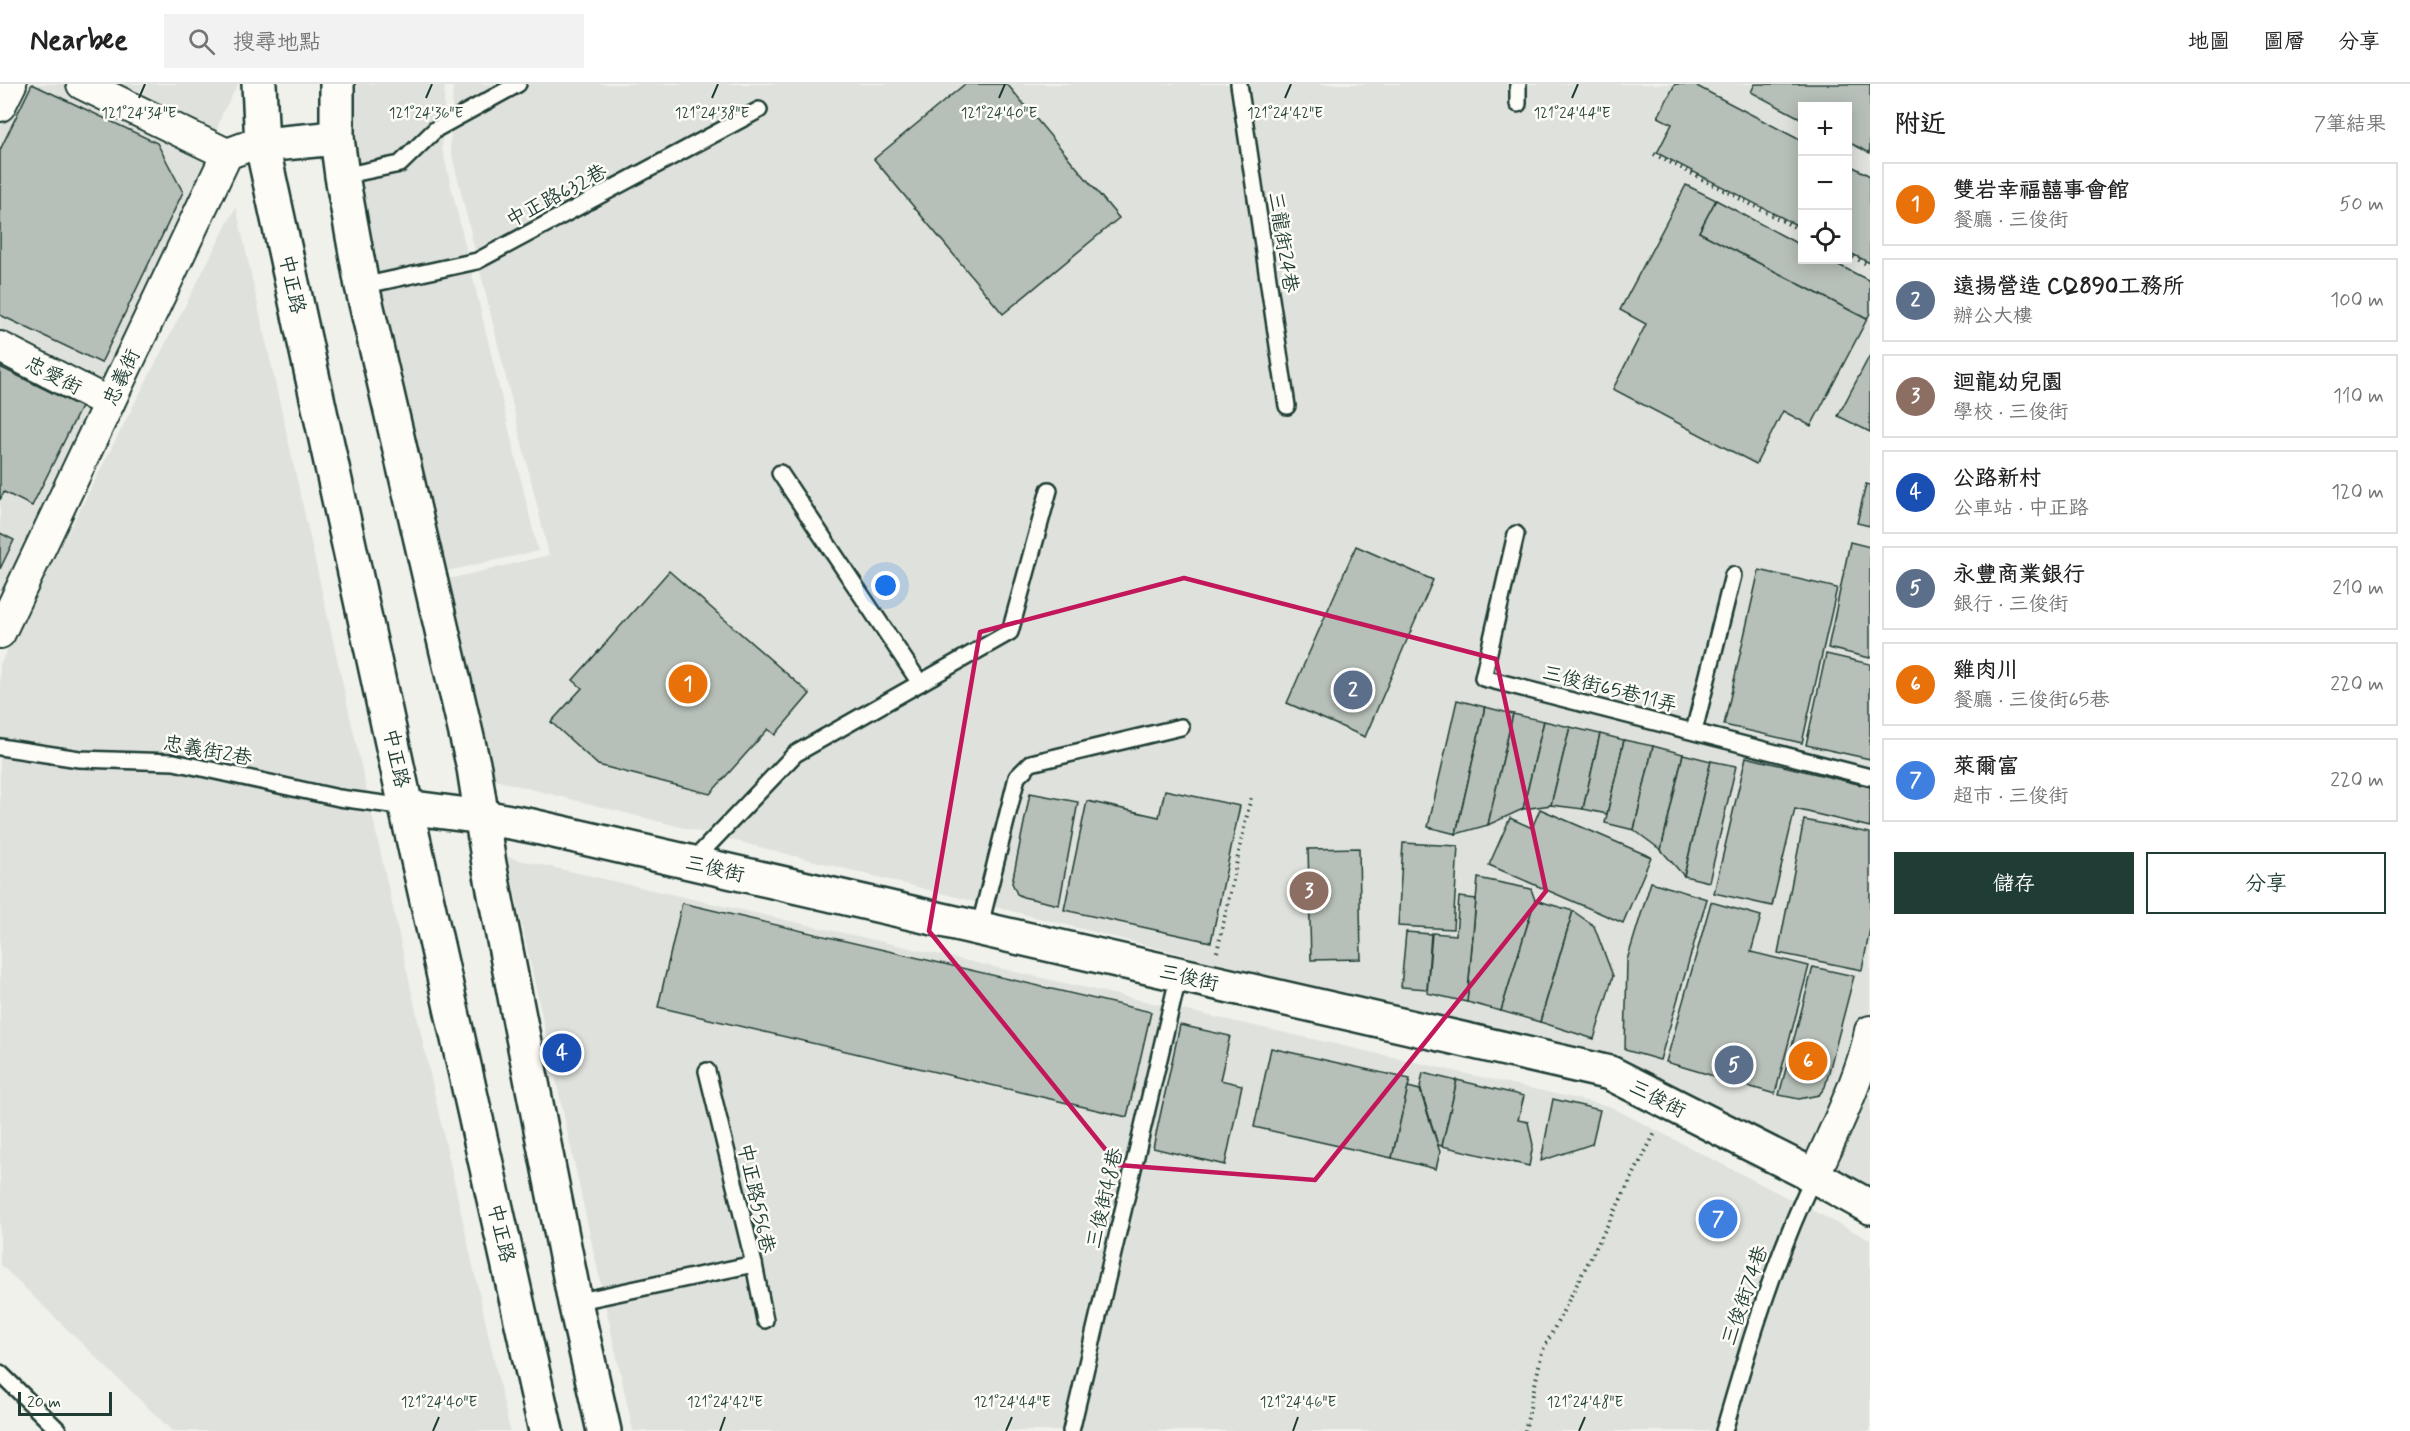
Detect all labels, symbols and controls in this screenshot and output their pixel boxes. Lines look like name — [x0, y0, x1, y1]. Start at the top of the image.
search box — [164, 14, 584, 68]
text: Nearbee — [30, 23, 128, 60]
icon: search — [185, 25, 218, 58]
text: 地圖 — [2188, 28, 2230, 56]
text: 圖層 — [2263, 28, 2305, 56]
text: 分享 — [2338, 28, 2380, 56]
text: 搜尋地點 — [233, 29, 321, 57]
map controls — [1798, 102, 1852, 264]
button: + — [1798, 102, 1852, 156]
text: 121°24'34"E — [101, 104, 177, 124]
text: 121°24'36"E — [389, 104, 463, 124]
text: 121°24'38"E — [675, 104, 749, 124]
text: 121°24'40"E — [961, 104, 1038, 124]
text: 121°24'42"E — [1247, 104, 1323, 124]
text: 121°24'44"E — [1533, 104, 1611, 124]
text: 附近 — [1894, 108, 1946, 142]
text: 7筆結果 — [2314, 111, 2386, 138]
button: − — [1798, 156, 1852, 210]
street label: 中正路632巷 — [502, 158, 613, 234]
text: 雙岩幸福囍事會館 — [1953, 177, 2129, 205]
street label: 三龍街24巷 — [1261, 190, 1304, 296]
text: 1 — [1911, 191, 1920, 218]
text: 50 m — [2339, 191, 2384, 218]
text: 餐廳 · 三俊街 — [1953, 207, 2068, 234]
button: locate — [1798, 210, 1852, 264]
street label: 中正路 — [272, 252, 311, 317]
text: 遠揚營造 CQ890工務所 — [1953, 273, 2184, 301]
text: 2 — [1911, 287, 1920, 314]
text: 100 m — [2330, 287, 2384, 314]
text: 辦公大樓 — [1953, 303, 2033, 330]
street label: 忠義街 — [97, 345, 147, 411]
street label: 忠愛街 — [20, 351, 86, 402]
text: 迴龍幼兒園 — [1953, 369, 2063, 397]
text: 3 — [1911, 383, 1920, 410]
text: 110 m — [2333, 383, 2384, 410]
text: 學校 · 三俊街 — [1953, 399, 2068, 426]
text: 公路新村 — [1953, 465, 2041, 493]
text: 4 — [1910, 479, 1921, 506]
text: 120 m — [2331, 479, 2384, 506]
text: 公車站 · 中正路 — [1953, 495, 2088, 522]
text: 永豐商業銀行 — [1953, 561, 2085, 589]
your location — [871, 571, 900, 600]
text: 5 — [1910, 575, 1922, 602]
text: 210 m — [2332, 575, 2384, 602]
text: 銀行 · 三俊街 — [1953, 591, 2068, 618]
text: 雞肉川 — [1953, 657, 2019, 685]
street label: 三俊街65巷11弄 — [1539, 660, 1680, 719]
pin: 1 — [668, 662, 708, 706]
pin: 2 — [1334, 668, 1372, 712]
text: 6 — [1910, 671, 1921, 698]
text: 220 m — [2330, 671, 2384, 698]
text: 餐廳 · 三俊街65巷 — [1953, 687, 2109, 714]
street label: 中正路 — [376, 726, 415, 791]
street label: 忠義街2巷 — [161, 730, 255, 773]
text: 萊爾富 — [1953, 753, 2019, 781]
text: 7 — [1909, 767, 1922, 794]
text: 220 m — [2330, 767, 2384, 794]
text: 超市 · 三俊街 — [1953, 783, 2068, 810]
street label: 三俊街 — [682, 850, 747, 889]
button: 儲存 — [1894, 852, 2134, 914]
button: 分享 — [2146, 852, 2386, 914]
pin: 3 — [1290, 868, 1328, 914]
street label: 三俊街 — [1156, 959, 1221, 998]
pin: 4 — [542, 1030, 582, 1076]
pin: 6 — [1788, 1038, 1828, 1084]
pin: 5 — [1714, 1042, 1754, 1088]
street label: 三俊街 — [1624, 1074, 1690, 1125]
street label: 中正路556巷 — [731, 1141, 781, 1257]
street label: 三俊街48巷 — [1081, 1144, 1130, 1251]
pin: 7 — [1698, 1196, 1738, 1242]
street label: 中正路 — [481, 1201, 521, 1267]
street label: 三俊街74巷 — [1716, 1241, 1775, 1349]
scale bar — [18, 1389, 112, 1416]
text: 20 m — [27, 1392, 61, 1413]
text: 121°24'40"E — [401, 1393, 478, 1413]
text: 121°24'42"E — [687, 1393, 763, 1413]
text: 121°24'44"E — [973, 1393, 1051, 1413]
text: 121°24'46"E — [1260, 1393, 1336, 1413]
text: 121°24'48"E — [1547, 1393, 1623, 1413]

